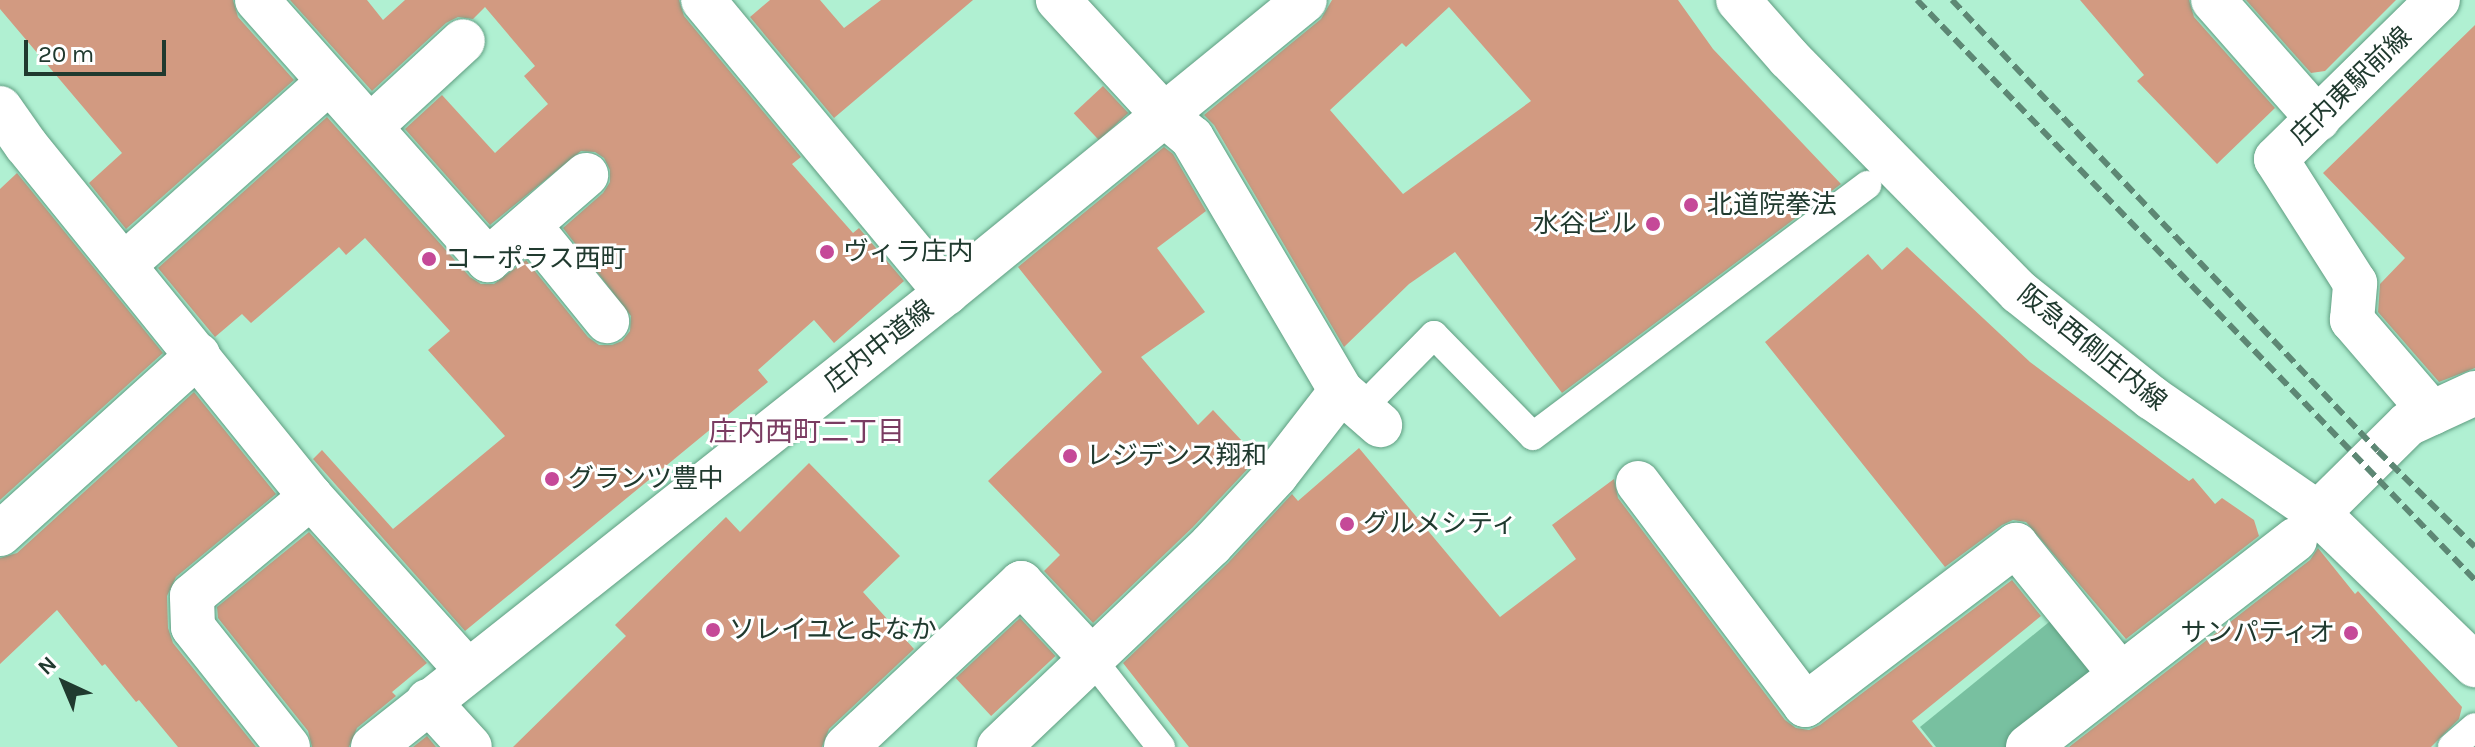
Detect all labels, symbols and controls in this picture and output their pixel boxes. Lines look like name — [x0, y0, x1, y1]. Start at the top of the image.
street label: 庄内東駅前線 — [2284, 21, 2418, 151]
scale bar — [28, 24, 170, 74]
text: 20 m — [38, 40, 94, 68]
place label: 北道院拳法 — [1707, 189, 1837, 221]
marker: 北道院拳法 — [1682, 196, 1700, 214]
place label: 水谷ビル — [1533, 208, 1637, 240]
marker: 水谷ビル — [1644, 215, 1662, 233]
place label: ヴィラ庄内 — [843, 236, 973, 268]
place label: コーポラス西町 — [445, 243, 627, 275]
marker: ヴィラ庄内 — [818, 243, 836, 261]
marker: コーポラス西町 — [420, 250, 438, 268]
street label: 阪急西側庄内線 — [2011, 279, 2173, 417]
street label: 庄内中道線 — [818, 294, 940, 398]
district label: 庄内西町二丁目 — [709, 415, 905, 449]
place label: レジデンス翔和 — [1086, 440, 1268, 472]
marker: レジデンス翔和 — [1061, 447, 1079, 465]
place label: グランツ豊中 — [568, 463, 724, 495]
marker: グランツ豊中 — [543, 470, 561, 488]
place label: グルメシティ — [1363, 508, 1519, 540]
marker: グルメシティ — [1338, 515, 1356, 533]
place label: ソレイユとよなか — [729, 614, 937, 646]
place label: サンパティオ — [2179, 617, 2335, 649]
marker: ソレイユとよなか — [704, 621, 722, 639]
marker: サンパティオ — [2342, 624, 2360, 642]
north arrow — [24, 643, 104, 723]
text: N — [33, 651, 62, 681]

